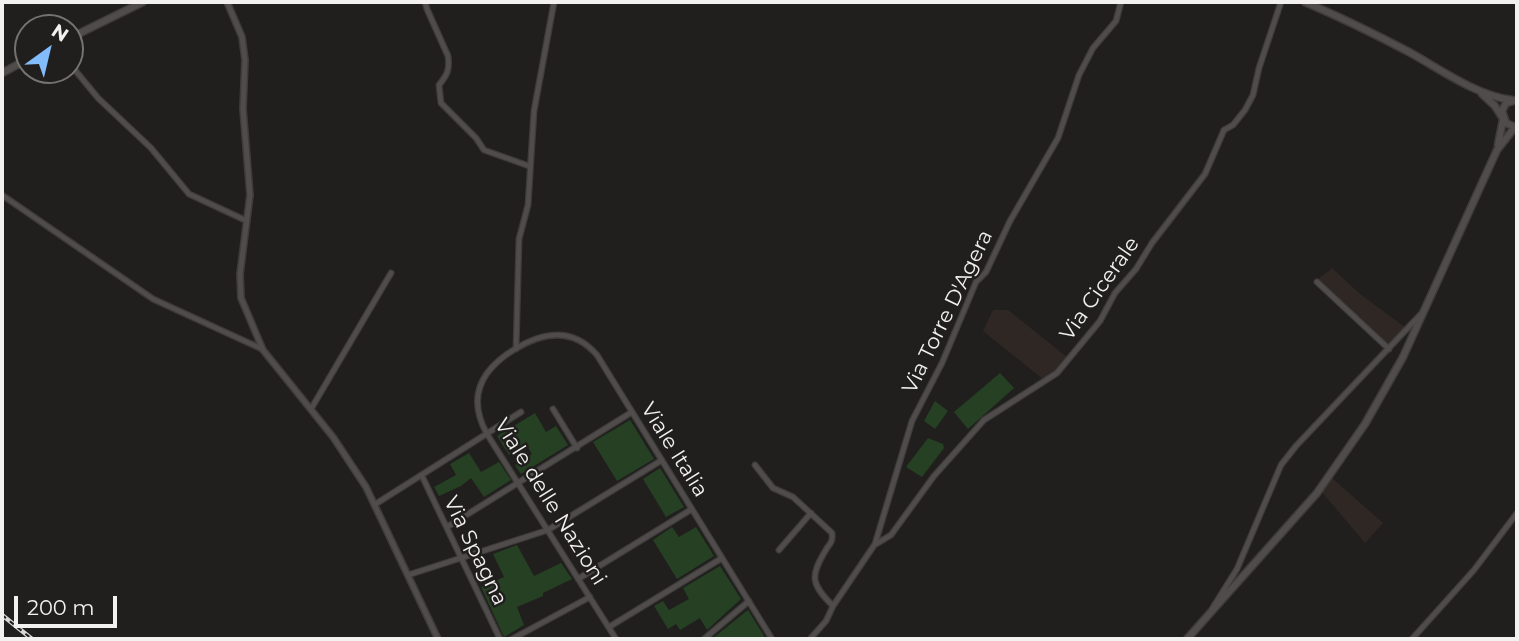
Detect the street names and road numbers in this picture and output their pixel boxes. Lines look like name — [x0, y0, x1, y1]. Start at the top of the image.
street label: Via Torre D'Agera — [897, 226, 999, 398]
street label: Via Cicerale — [1055, 232, 1145, 346]
street label: Viale Italia — [635, 398, 713, 502]
street label: Viale delle Nazioni — [489, 414, 611, 590]
street label: Via Spagna — [438, 492, 512, 610]

